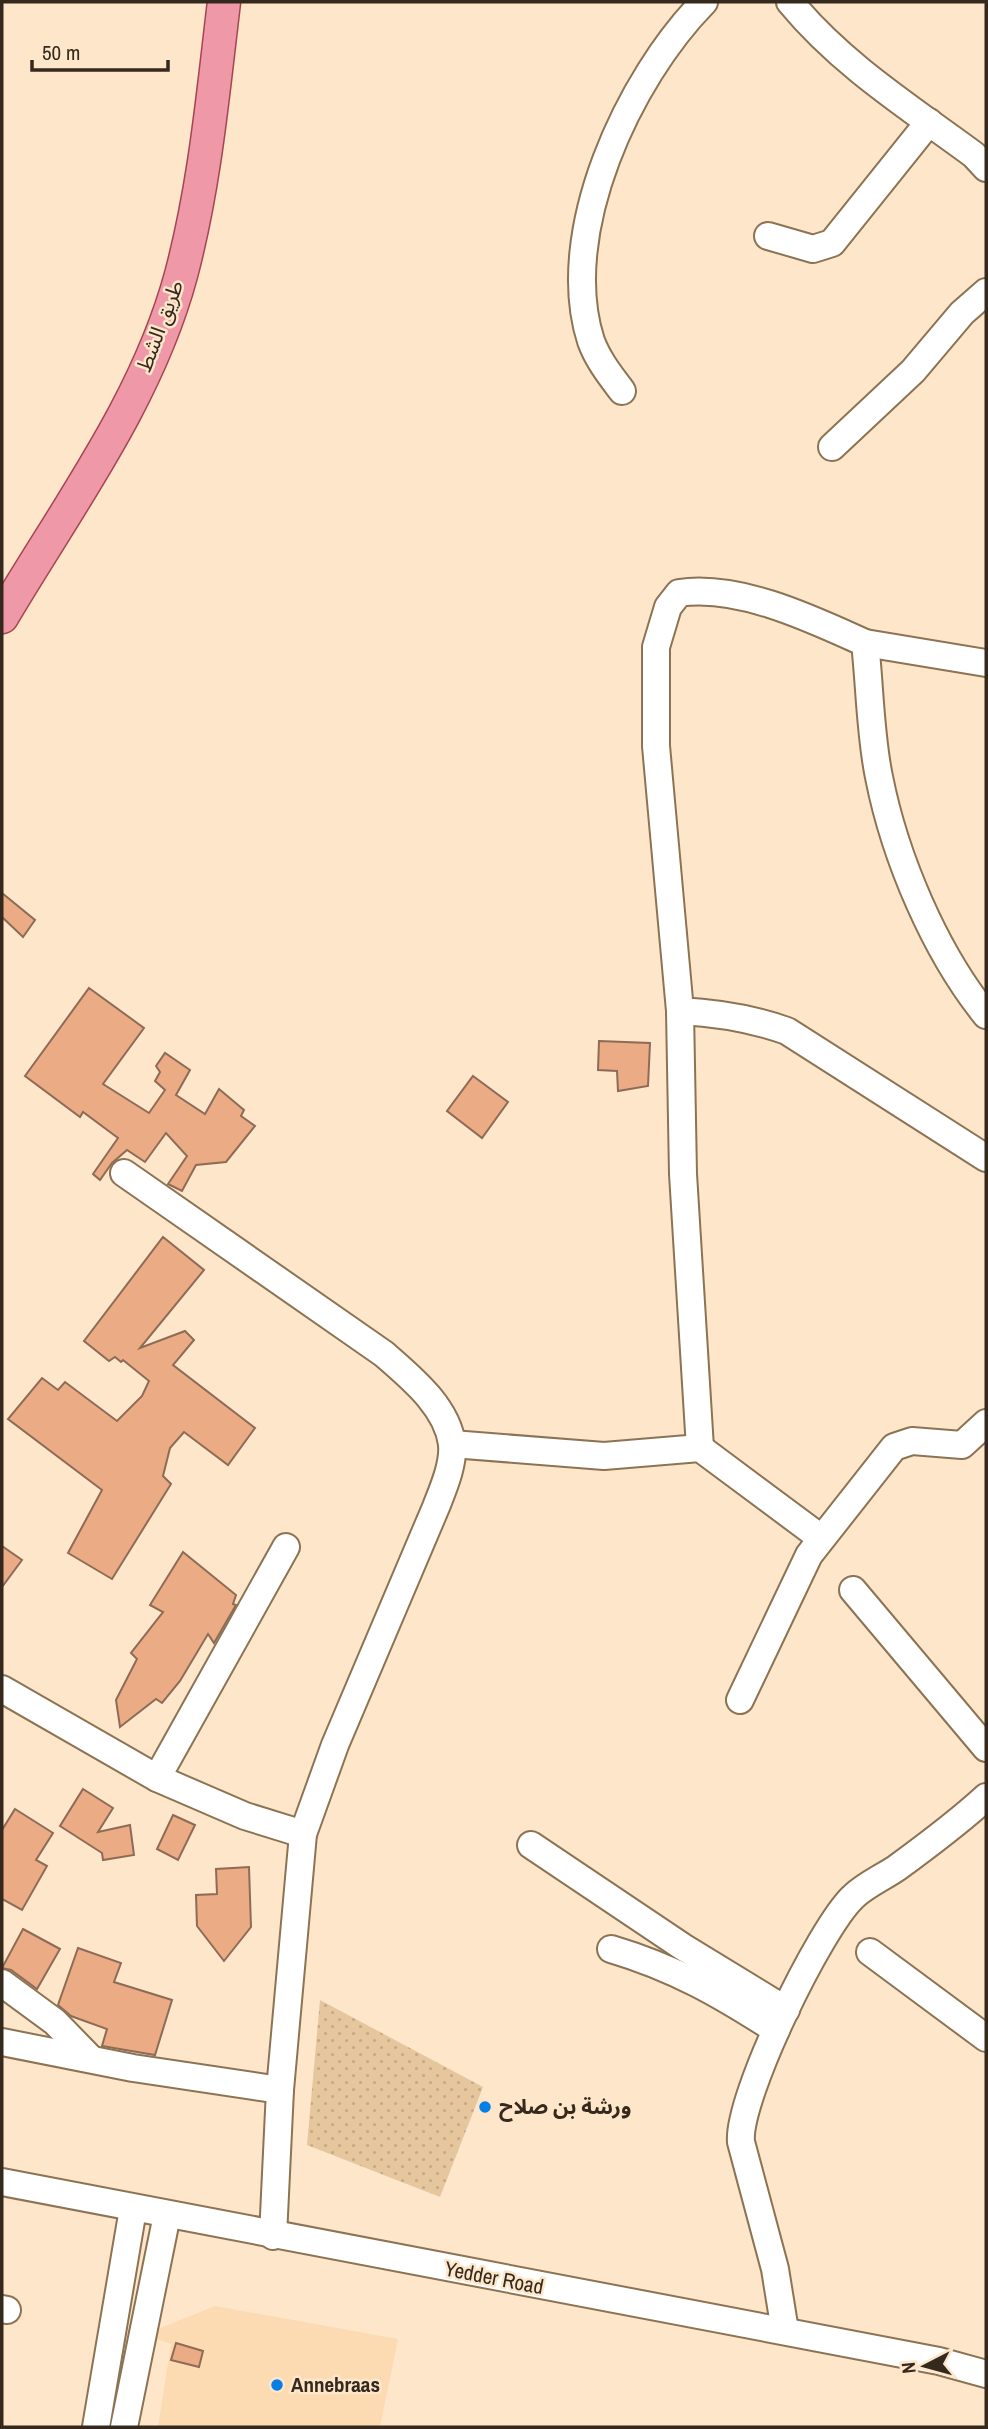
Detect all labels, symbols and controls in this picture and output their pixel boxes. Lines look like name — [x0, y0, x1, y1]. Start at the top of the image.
scale bar — [32, 28, 168, 72]
text: 50 m — [42, 38, 80, 67]
street label: طريق الشط — [129, 276, 190, 376]
place label: ورشة بن صلاح — [499, 2092, 631, 2122]
marker: ورشة بن صلاح — [477, 2099, 493, 2115]
street label: Yedder Road — [442, 2254, 546, 2301]
north arrow — [890, 2331, 960, 2401]
text: N — [895, 2361, 922, 2375]
place label: Annebraas — [291, 2370, 380, 2399]
marker: Annebraas — [269, 2377, 285, 2393]

